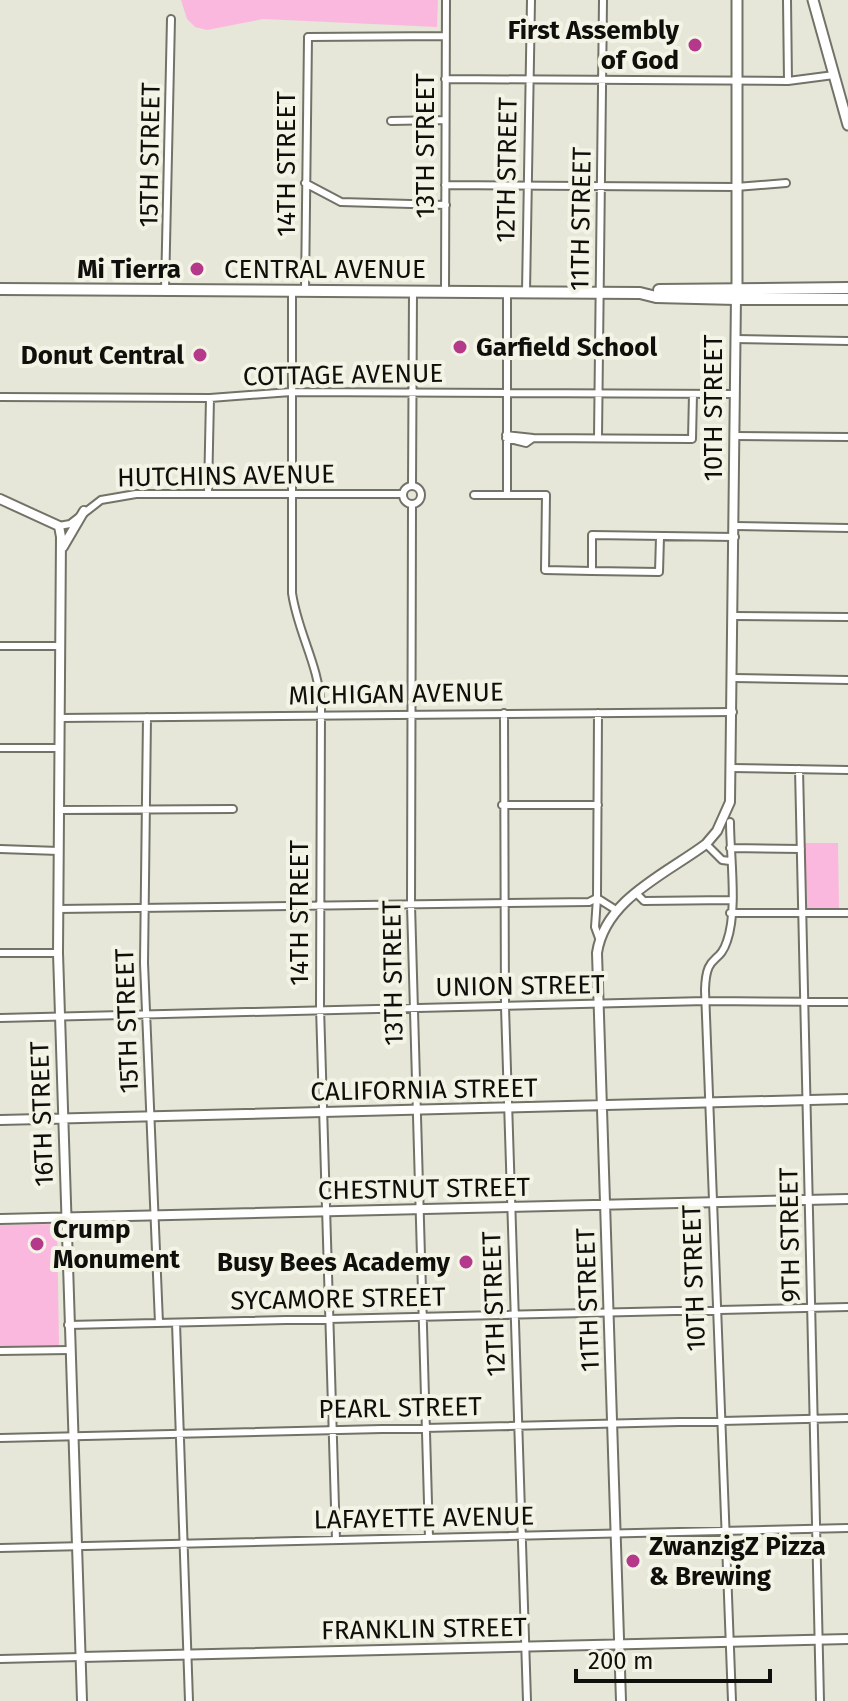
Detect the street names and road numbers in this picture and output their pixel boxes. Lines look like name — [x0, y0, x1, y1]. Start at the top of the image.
street label: 13TH STREET — [410, 73, 441, 219]
street label: 15TH STREET — [133, 82, 167, 228]
street label: 14TH STREET — [271, 91, 302, 237]
street label: 12TH STREET — [490, 96, 524, 243]
street label: 11TH STREET — [564, 146, 598, 291]
street label: CENTRAL AVENUE — [224, 254, 426, 285]
street label: 10TH STREET — [698, 334, 729, 482]
street label: COTTAGE AVENUE — [243, 358, 443, 392]
street label: HUTCHINS AVENUE — [117, 459, 335, 493]
street label: MICHIGAN AVENUE — [288, 677, 504, 711]
street label: 14TH STREET — [284, 840, 315, 986]
street label: 13TH STREET — [376, 899, 410, 1046]
street label: 15TH STREET — [109, 947, 145, 1094]
street label: UNION STREET — [435, 969, 605, 1003]
street label: 16TH STREET — [24, 1040, 60, 1187]
street label: CALIFORNIA STREET — [310, 1073, 538, 1107]
street label: 9TH STREET — [773, 1167, 807, 1303]
street label: CHESTNUT STREET — [318, 1172, 531, 1206]
street label: 10TH STREET — [676, 1203, 712, 1352]
street label: 11TH STREET — [570, 1227, 606, 1373]
street label: 12TH STREET — [476, 1230, 512, 1377]
street label: SYCAMORE STREET — [230, 1282, 446, 1316]
street label: PEARL STREET — [318, 1391, 483, 1425]
street label: LAFAYETTE AVENUE — [313, 1501, 535, 1535]
street label: FRANKLIN STREET — [321, 1612, 528, 1646]

